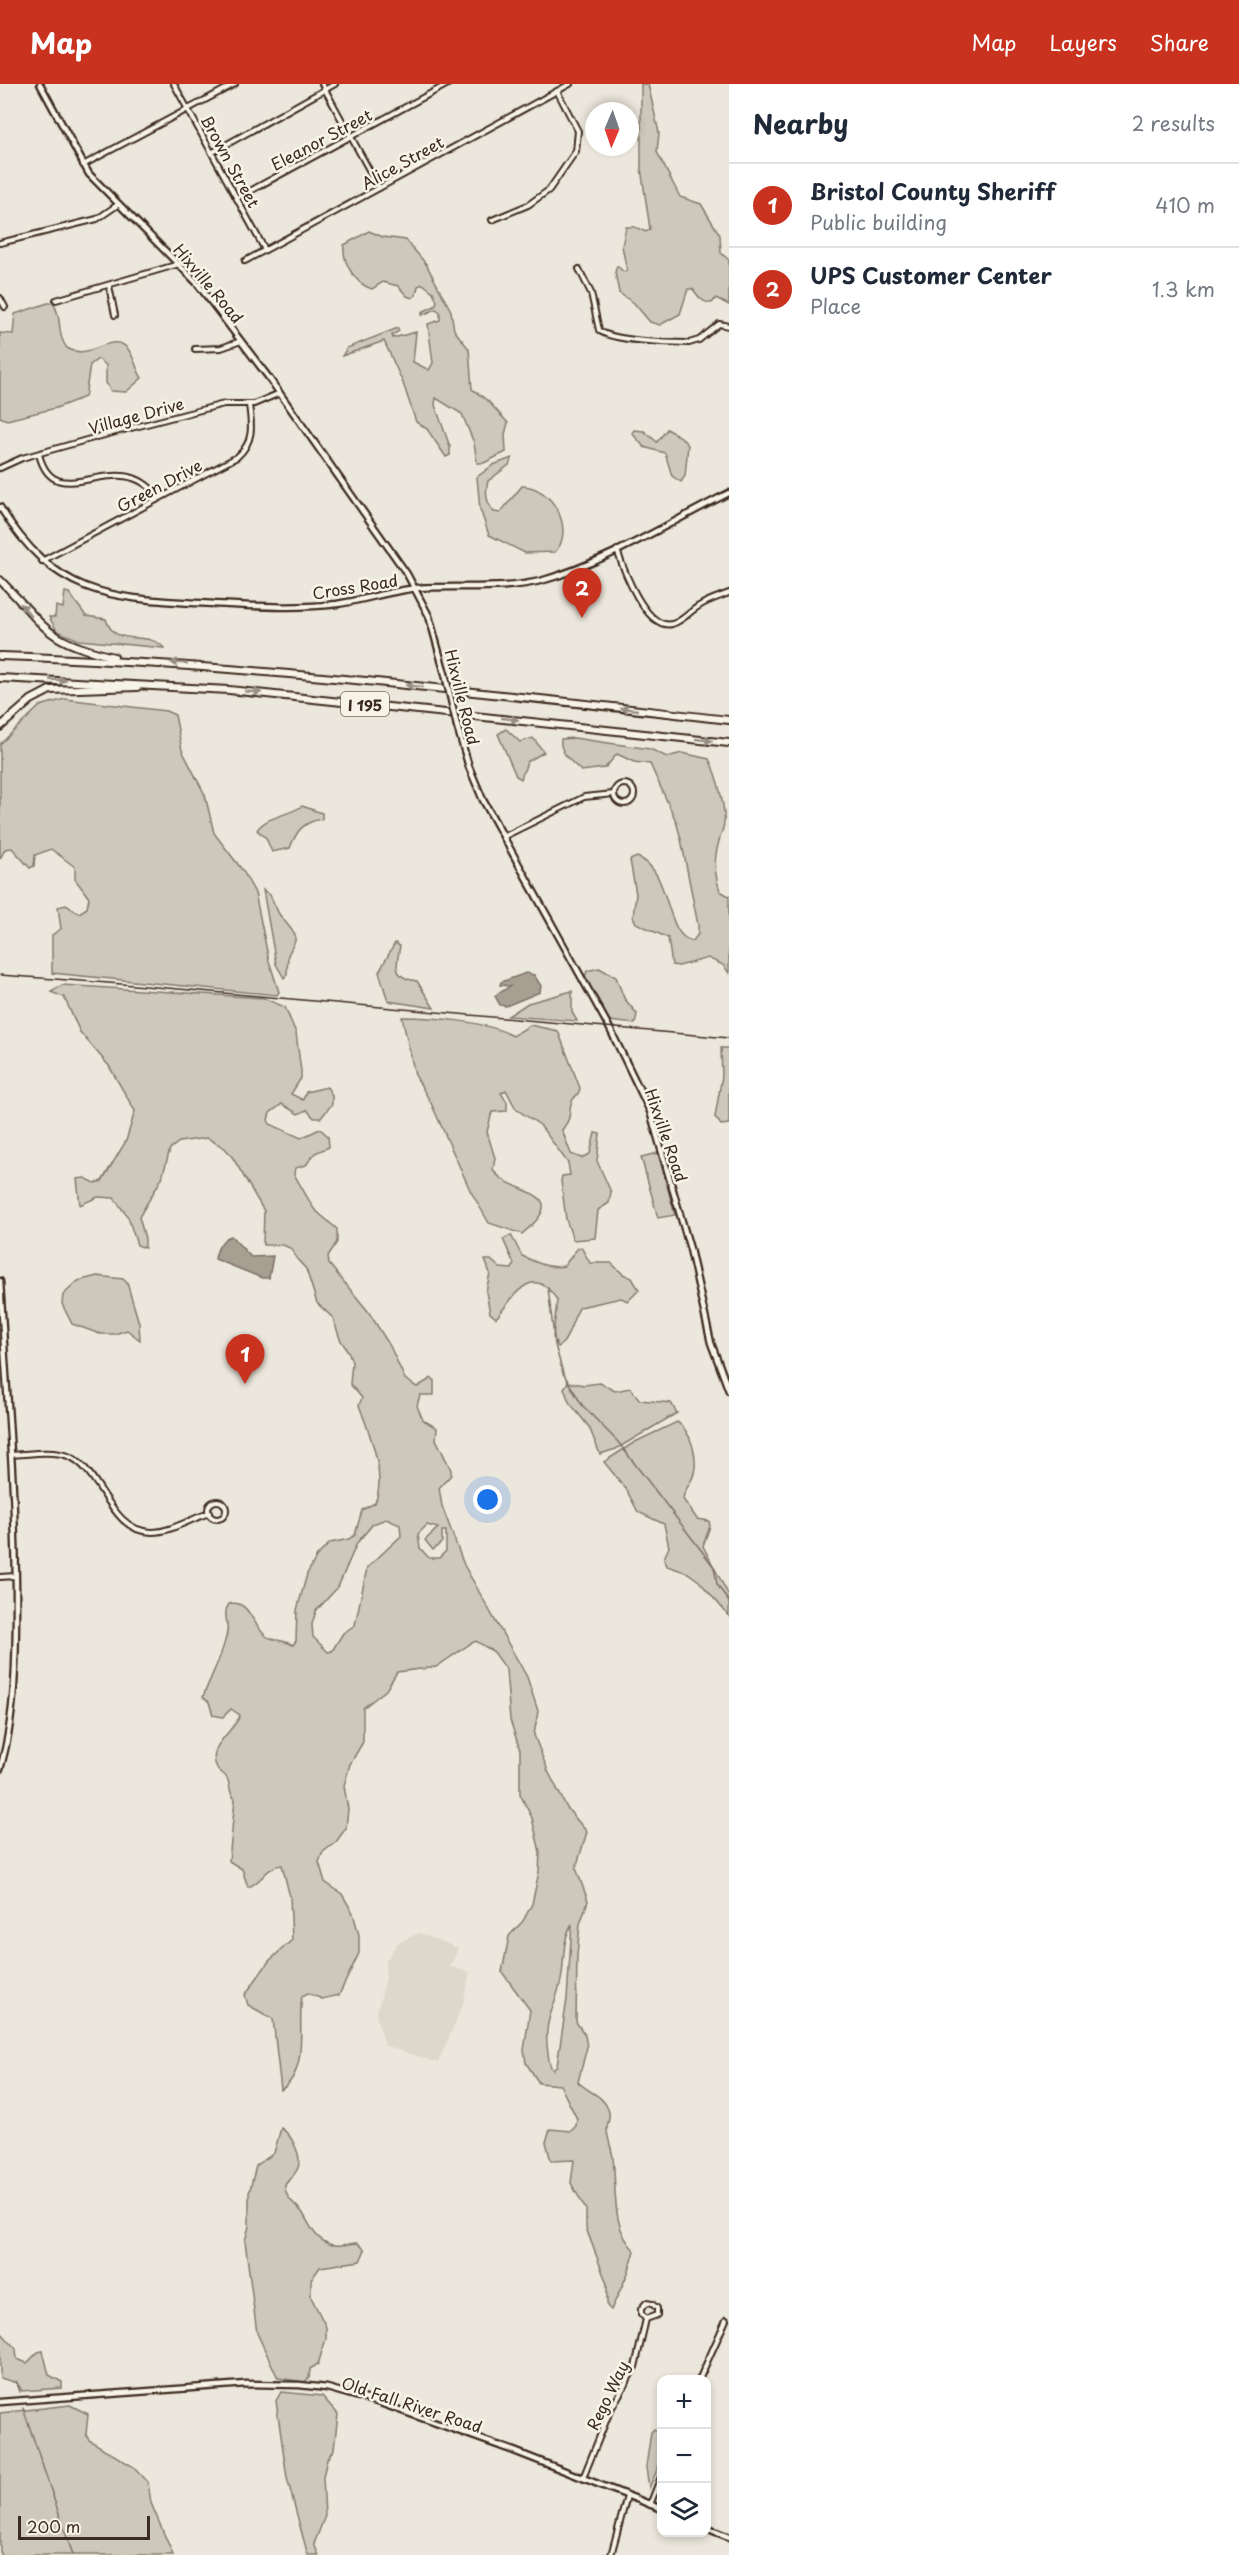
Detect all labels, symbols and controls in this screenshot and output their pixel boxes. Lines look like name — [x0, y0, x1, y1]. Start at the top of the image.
text: Map — [30, 21, 92, 64]
text: Map — [972, 26, 1016, 58]
text: Layers — [1049, 26, 1117, 58]
text: Share — [1150, 26, 1209, 58]
street label: Eleanor Street — [266, 102, 376, 176]
north arrow — [585, 102, 639, 156]
text: Nearby — [753, 104, 848, 143]
text: 2 results — [1132, 108, 1215, 138]
street label: Brown Street — [196, 110, 267, 212]
street label: Alice Street — [356, 129, 448, 195]
text: Bristol County Sheriff — [810, 174, 1056, 207]
text: 1 — [768, 190, 777, 220]
text: 410 m — [1155, 190, 1215, 220]
text: Public building — [810, 207, 947, 237]
street label: Hixville Road — [168, 238, 250, 328]
text: UPS Customer Center — [810, 258, 1052, 291]
text: 2 — [765, 274, 780, 304]
text: 1.3 km — [1152, 274, 1215, 304]
text: Place — [810, 291, 861, 321]
street label: Village Drive — [86, 391, 186, 439]
street label: Green Drive — [112, 453, 206, 517]
street label: Cross Road — [310, 567, 400, 605]
pin: 2 — [562, 568, 602, 618]
one-way arrow — [19, 602, 32, 618]
street label: Hixville Road — [440, 647, 486, 747]
one-way arrow — [170, 658, 189, 668]
one-way arrow — [49, 675, 68, 685]
one-way arrow — [405, 681, 424, 691]
one-way arrow — [244, 687, 263, 697]
road number: I 195 — [341, 692, 389, 716]
one-way arrow — [620, 704, 639, 714]
one-way arrow — [500, 714, 519, 724]
one-way arrow — [694, 735, 713, 745]
street label: Hixville Road — [640, 1085, 694, 1185]
pin: 1 — [226, 1334, 264, 1384]
your location — [473, 1485, 502, 1514]
street label: Rego Way — [580, 2356, 634, 2434]
street label: Old Fall River Road — [339, 2370, 485, 2438]
map controls — [657, 2375, 711, 2537]
button: + — [657, 2375, 711, 2429]
button: − — [657, 2429, 711, 2483]
button: layers — [657, 2483, 711, 2537]
scale bar — [18, 2513, 150, 2540]
text: 200 m — [27, 2514, 80, 2538]

